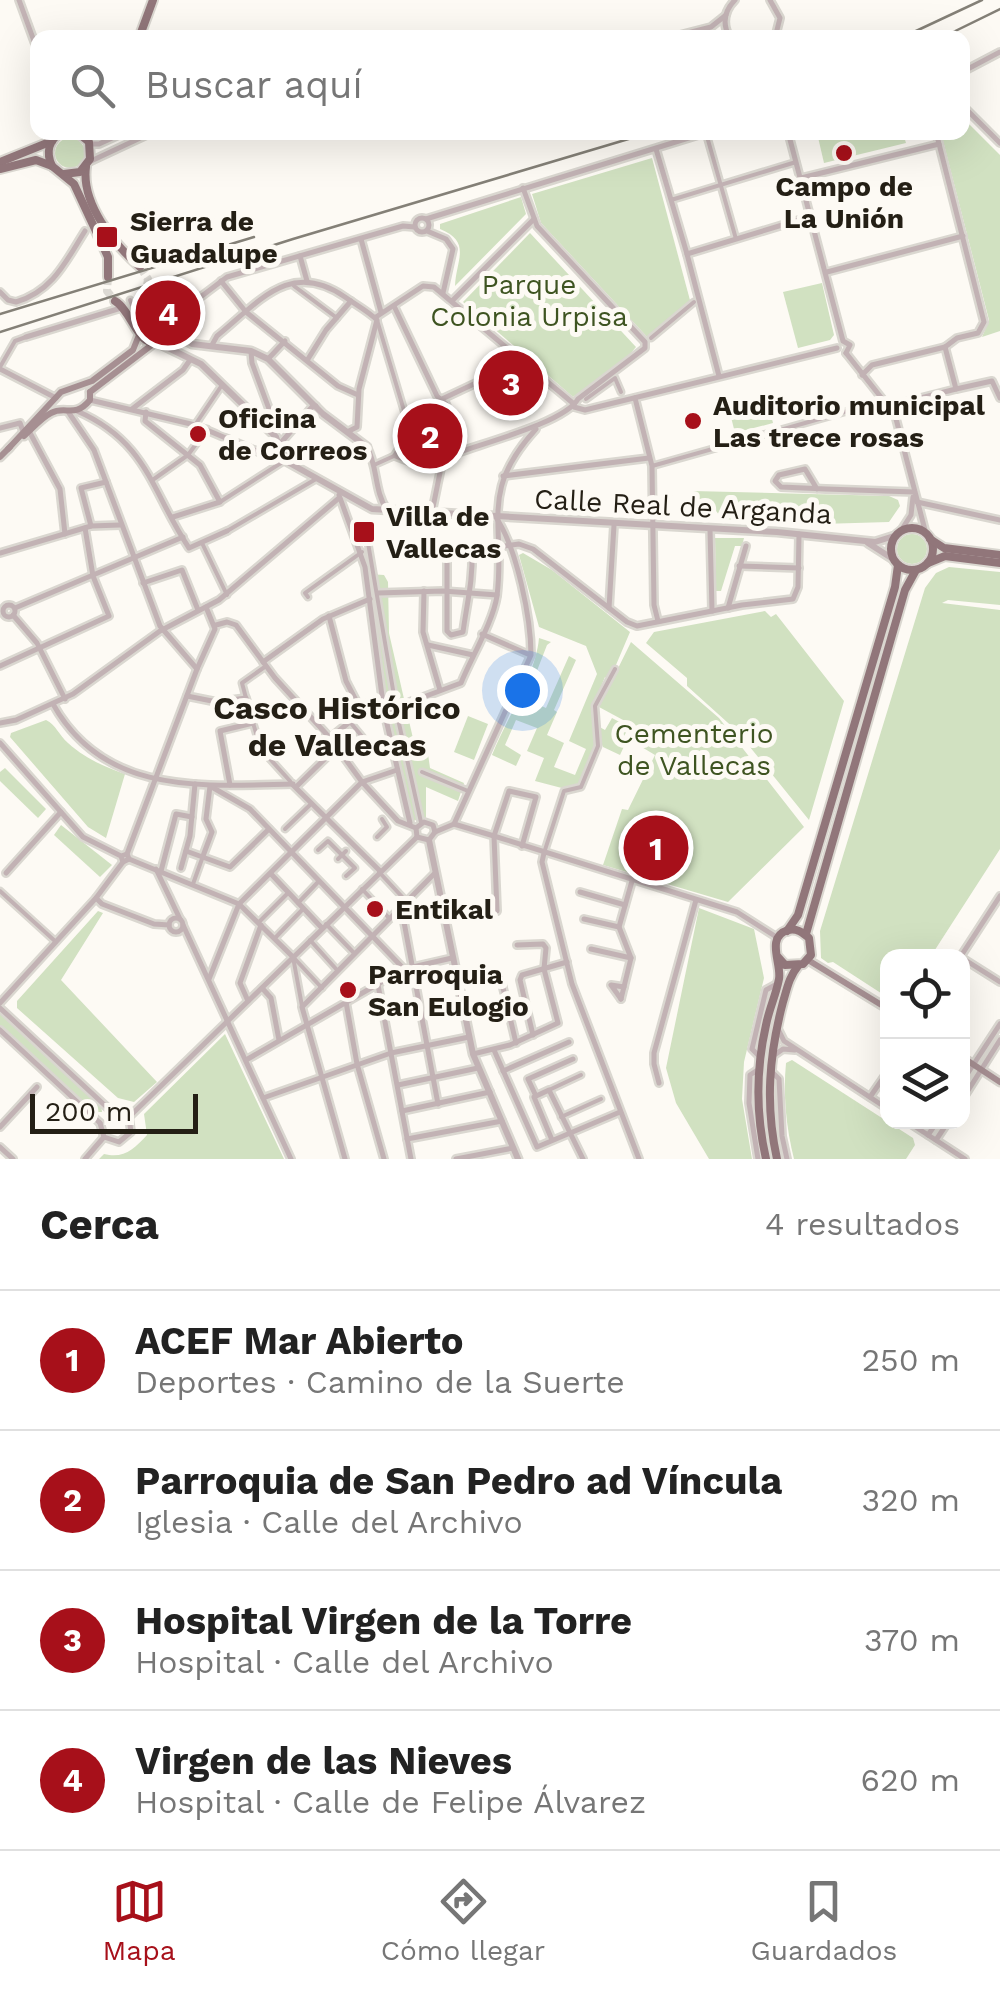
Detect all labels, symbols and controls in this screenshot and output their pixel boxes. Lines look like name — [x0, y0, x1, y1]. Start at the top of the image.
search box — [30, 30, 970, 140]
icon: search — [65, 58, 120, 113]
text: Buscar aquí — [145, 63, 363, 107]
marker: Campo de La Unión — [833, 142, 855, 164]
place label: Campo de La Unión — [775, 170, 913, 235]
place label: Sierra de Guadalupe — [130, 205, 278, 270]
marker: Sierra de Guadalupe — [94, 224, 120, 250]
park label: Parque Colonia Urpisa — [430, 268, 628, 333]
pin: 4 — [136, 276, 200, 350]
pin: 3 — [478, 346, 544, 420]
place label: Auditorio municipal Las trece rosas — [713, 389, 986, 454]
pin: 2 — [398, 398, 462, 474]
place label: Oficina de Correos — [218, 402, 368, 467]
marker: Auditorio municipal Las trece rosas — [682, 410, 704, 432]
marker: Oficina de Correos — [187, 423, 209, 445]
street label: Calle Real de Arganda — [533, 482, 833, 531]
place label: Villa de Vallecas — [386, 500, 501, 565]
marker: Villa de Vallecas — [351, 519, 377, 545]
your location — [497, 665, 548, 716]
district label: Casco Histórico de Vallecas — [213, 689, 461, 764]
park label: Cementerio de Vallecas — [615, 717, 773, 782]
pin: 1 — [624, 810, 688, 886]
place label: Entikal — [395, 893, 494, 926]
marker: Entikal — [364, 898, 386, 920]
map controls — [880, 949, 970, 1129]
button: locate — [880, 949, 970, 1039]
place label: Parroquia San Eulogio — [368, 958, 529, 1023]
marker: Parroquia San Eulogio — [337, 979, 359, 1001]
button: layers — [880, 1039, 970, 1129]
scale bar — [30, 1089, 198, 1134]
text: 200 m — [45, 1095, 132, 1128]
text: Cerca — [40, 1200, 159, 1249]
text: 4 resultados — [765, 1205, 960, 1243]
text: ACEF Mar Abierto — [135, 1319, 464, 1363]
text: 1 — [66, 1341, 79, 1379]
text: 250 m — [861, 1341, 960, 1379]
text: Deportes · Camino de la Suerte — [135, 1363, 625, 1401]
text: Parroquia de San Pedro ad Víncula — [135, 1459, 782, 1503]
text: 2 — [63, 1481, 82, 1519]
text: 320 m — [861, 1481, 960, 1519]
text: Iglesia · Calle del Archivo — [135, 1503, 523, 1541]
text: Hospital Virgen de la Torre — [135, 1599, 632, 1643]
text: 3 — [63, 1621, 82, 1659]
text: 370 m — [864, 1621, 960, 1659]
text: Hospital · Calle del Archivo — [135, 1643, 554, 1681]
text: Virgen de las Nieves — [135, 1739, 512, 1783]
text: 4 — [62, 1761, 83, 1799]
text: 620 m — [861, 1761, 960, 1799]
text: Hospital · Calle de Felipe Álvarez — [135, 1783, 646, 1821]
tab: Mapa — [103, 1874, 176, 1967]
tab: Cómo llegar — [381, 1874, 545, 1967]
tab: Guardados — [750, 1874, 897, 1967]

